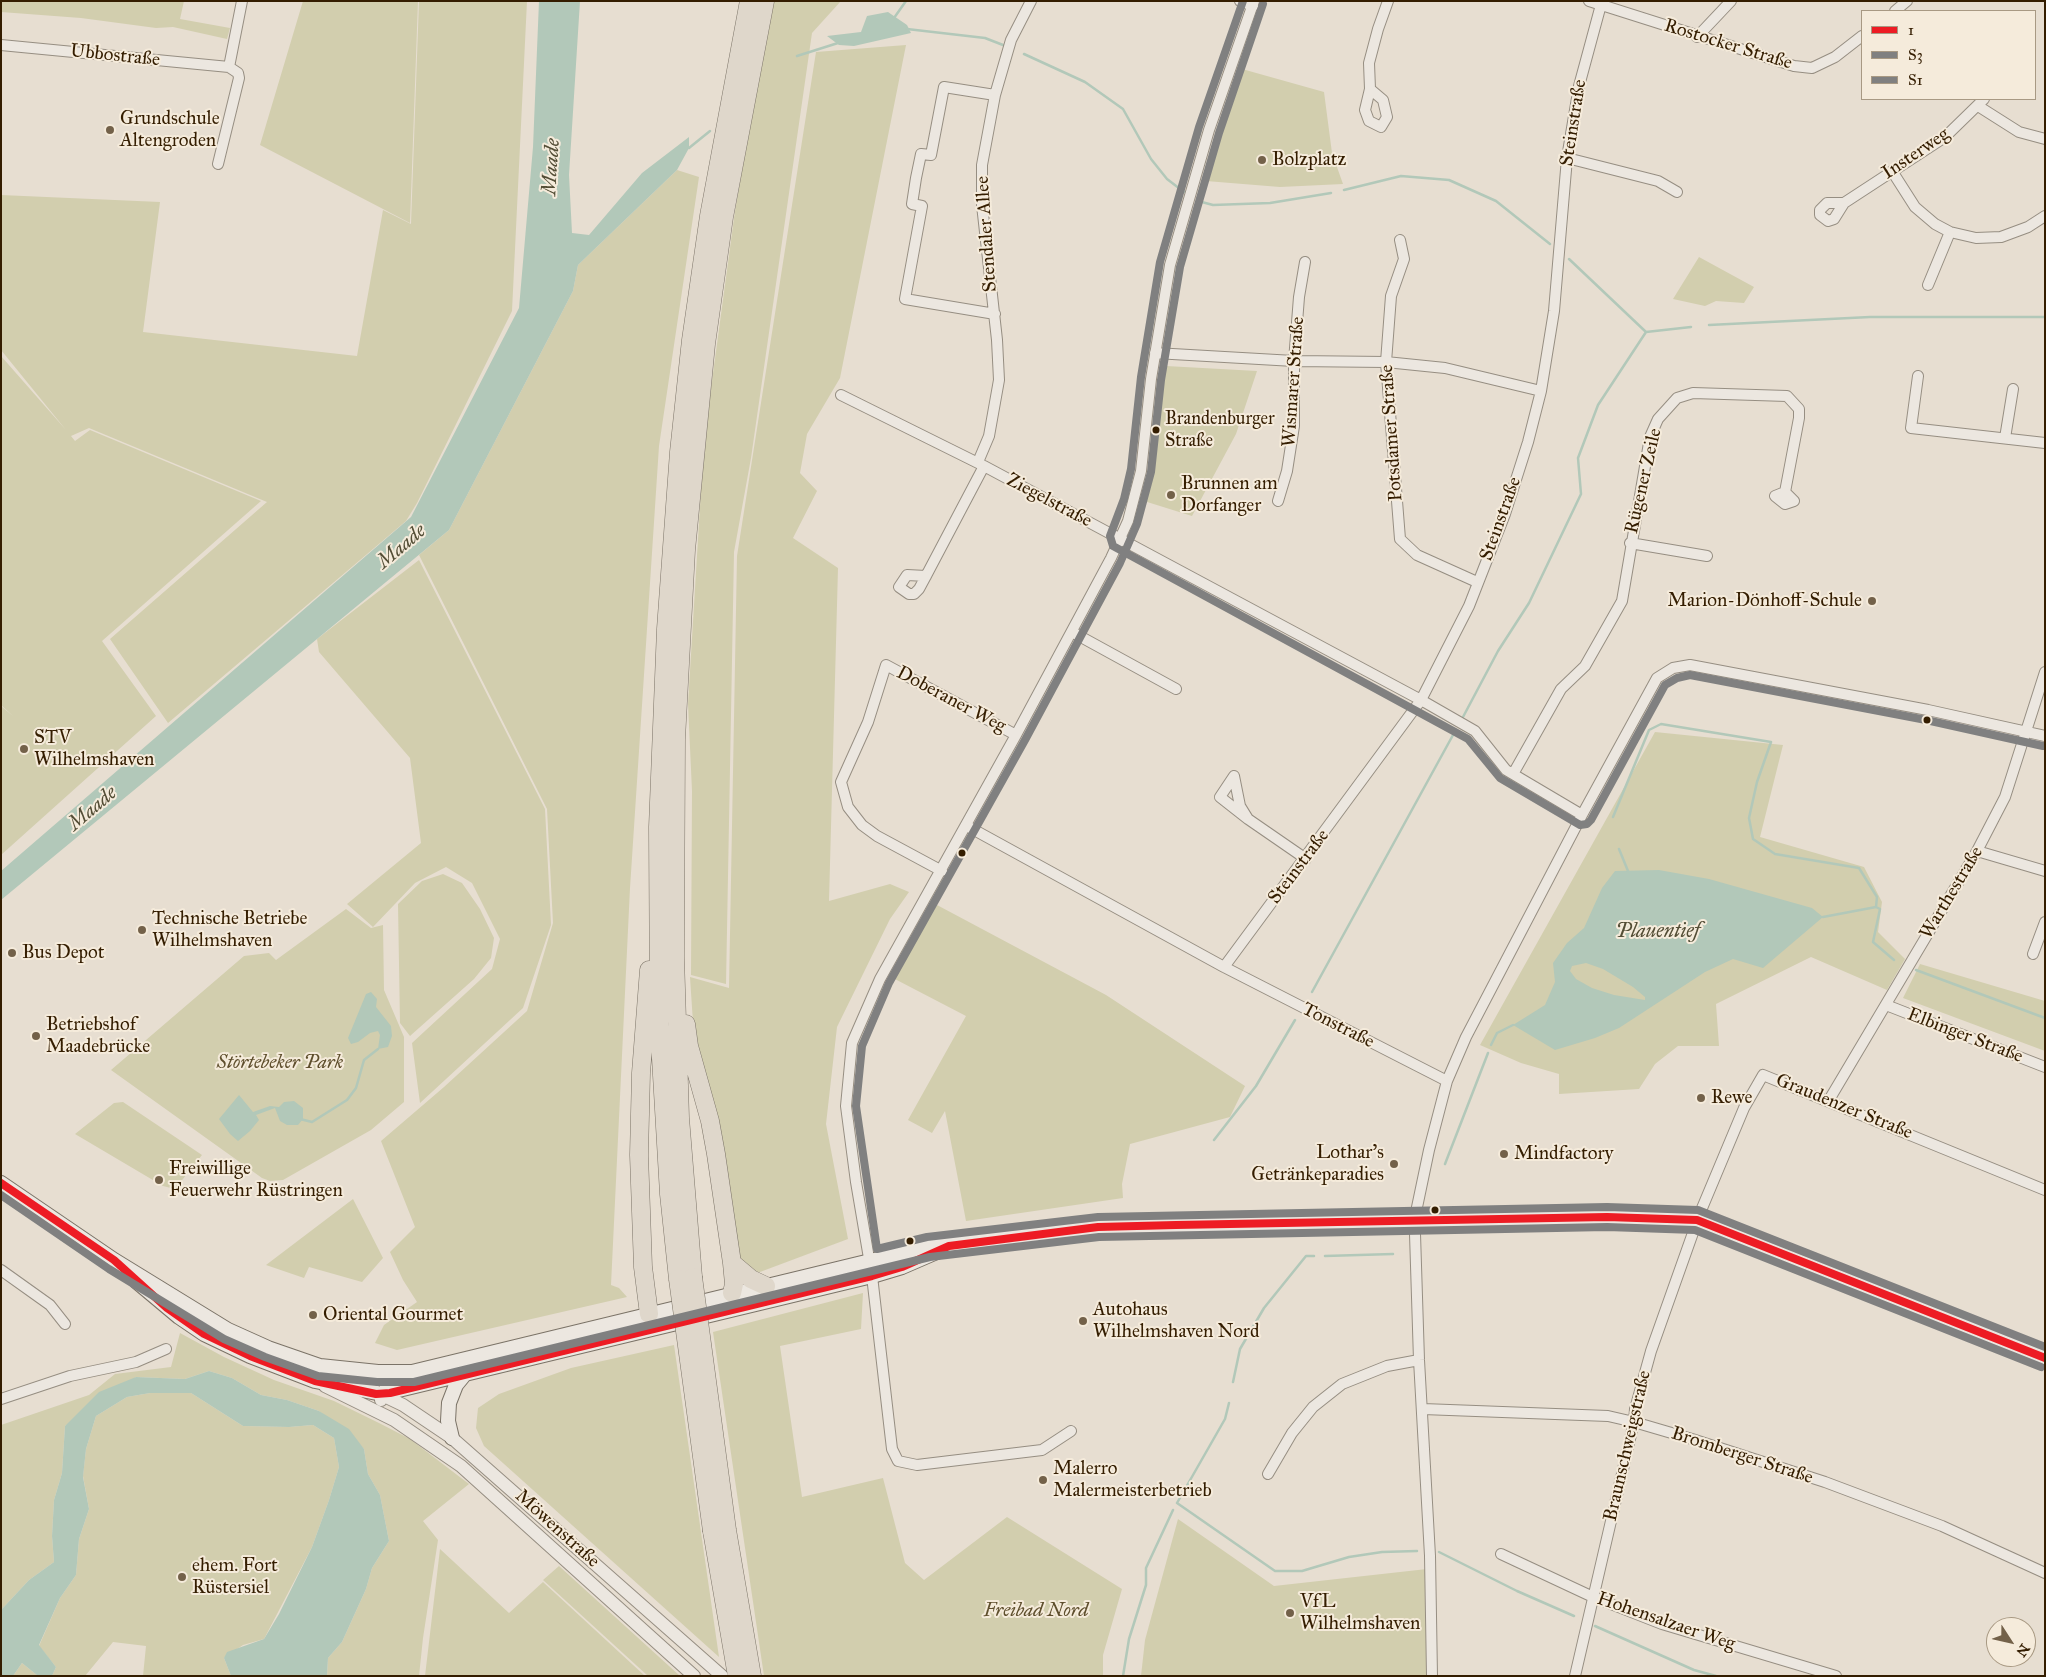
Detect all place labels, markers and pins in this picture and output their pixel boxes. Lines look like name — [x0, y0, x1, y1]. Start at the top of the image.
place label: Grundschule Altengroden — [120, 108, 220, 152]
marker: Grundschule Altengroden — [104, 124, 116, 136]
place label: Bolzplatz — [1272, 149, 1346, 171]
marker: Bolzplatz — [1256, 154, 1268, 166]
place label: Brandenburger Straße — [1165, 409, 1275, 452]
marker: Brandenburger Straße — [1151, 425, 1161, 435]
place label: Brunnen am Dorfanger — [1181, 473, 1278, 517]
marker: Brunnen am Dorfanger — [1165, 489, 1177, 501]
place label: Marion-Dönhoff-Schule — [1667, 590, 1862, 612]
marker: Marion-Dönhoff-Schule — [1866, 595, 1878, 607]
unlabelled marker — [1922, 715, 1932, 725]
place label: STV Wilhelmshaven — [34, 727, 154, 771]
marker: STV Wilhelmshaven — [18, 743, 30, 755]
unlabelled marker — [957, 848, 967, 858]
place label: Technische Betriebe Wilhelmshaven — [152, 908, 307, 952]
marker: Technische Betriebe Wilhelmshaven — [136, 924, 148, 936]
place label: Bus Depot — [22, 942, 105, 964]
marker: Bus Depot — [6, 947, 18, 959]
place label: Betriebshof Maadebrücke — [46, 1014, 150, 1058]
marker: Betriebshof Maadebrücke — [30, 1030, 42, 1042]
place label: Rewe — [1711, 1087, 1752, 1109]
marker: Rewe — [1695, 1092, 1707, 1104]
place label: Lothar's Getränkeparadies — [1251, 1142, 1384, 1186]
place label: Mindfactory — [1514, 1143, 1613, 1165]
marker: Mindfactory — [1498, 1148, 1510, 1160]
place label: Freiwillige Feuerwehr Rüstringen — [169, 1158, 343, 1202]
marker: Lothar's Getränkeparadies — [1388, 1158, 1400, 1170]
marker: Freiwillige Feuerwehr Rüstringen — [153, 1174, 165, 1186]
unlabelled marker — [1430, 1205, 1440, 1215]
unlabelled marker — [905, 1236, 915, 1246]
place label: Autohaus Wilhelmshaven Nord — [1093, 1299, 1259, 1343]
place label: Oriental Gourmet — [323, 1304, 463, 1326]
marker: Oriental Gourmet — [307, 1309, 319, 1321]
marker: Autohaus Wilhelmshaven Nord — [1077, 1315, 1089, 1327]
place label: Malerro Malermeisterbetrieb — [1053, 1458, 1212, 1502]
marker: Malerro Malermeisterbetrieb — [1037, 1474, 1049, 1486]
place label: ehem. Fort Rüstersiel — [192, 1555, 278, 1599]
marker: ehem. Fort Rüstersiel — [176, 1571, 188, 1583]
place label: VfL Wilhelmshaven — [1300, 1591, 1420, 1635]
marker: VfL Wilhelmshaven — [1284, 1607, 1296, 1619]

